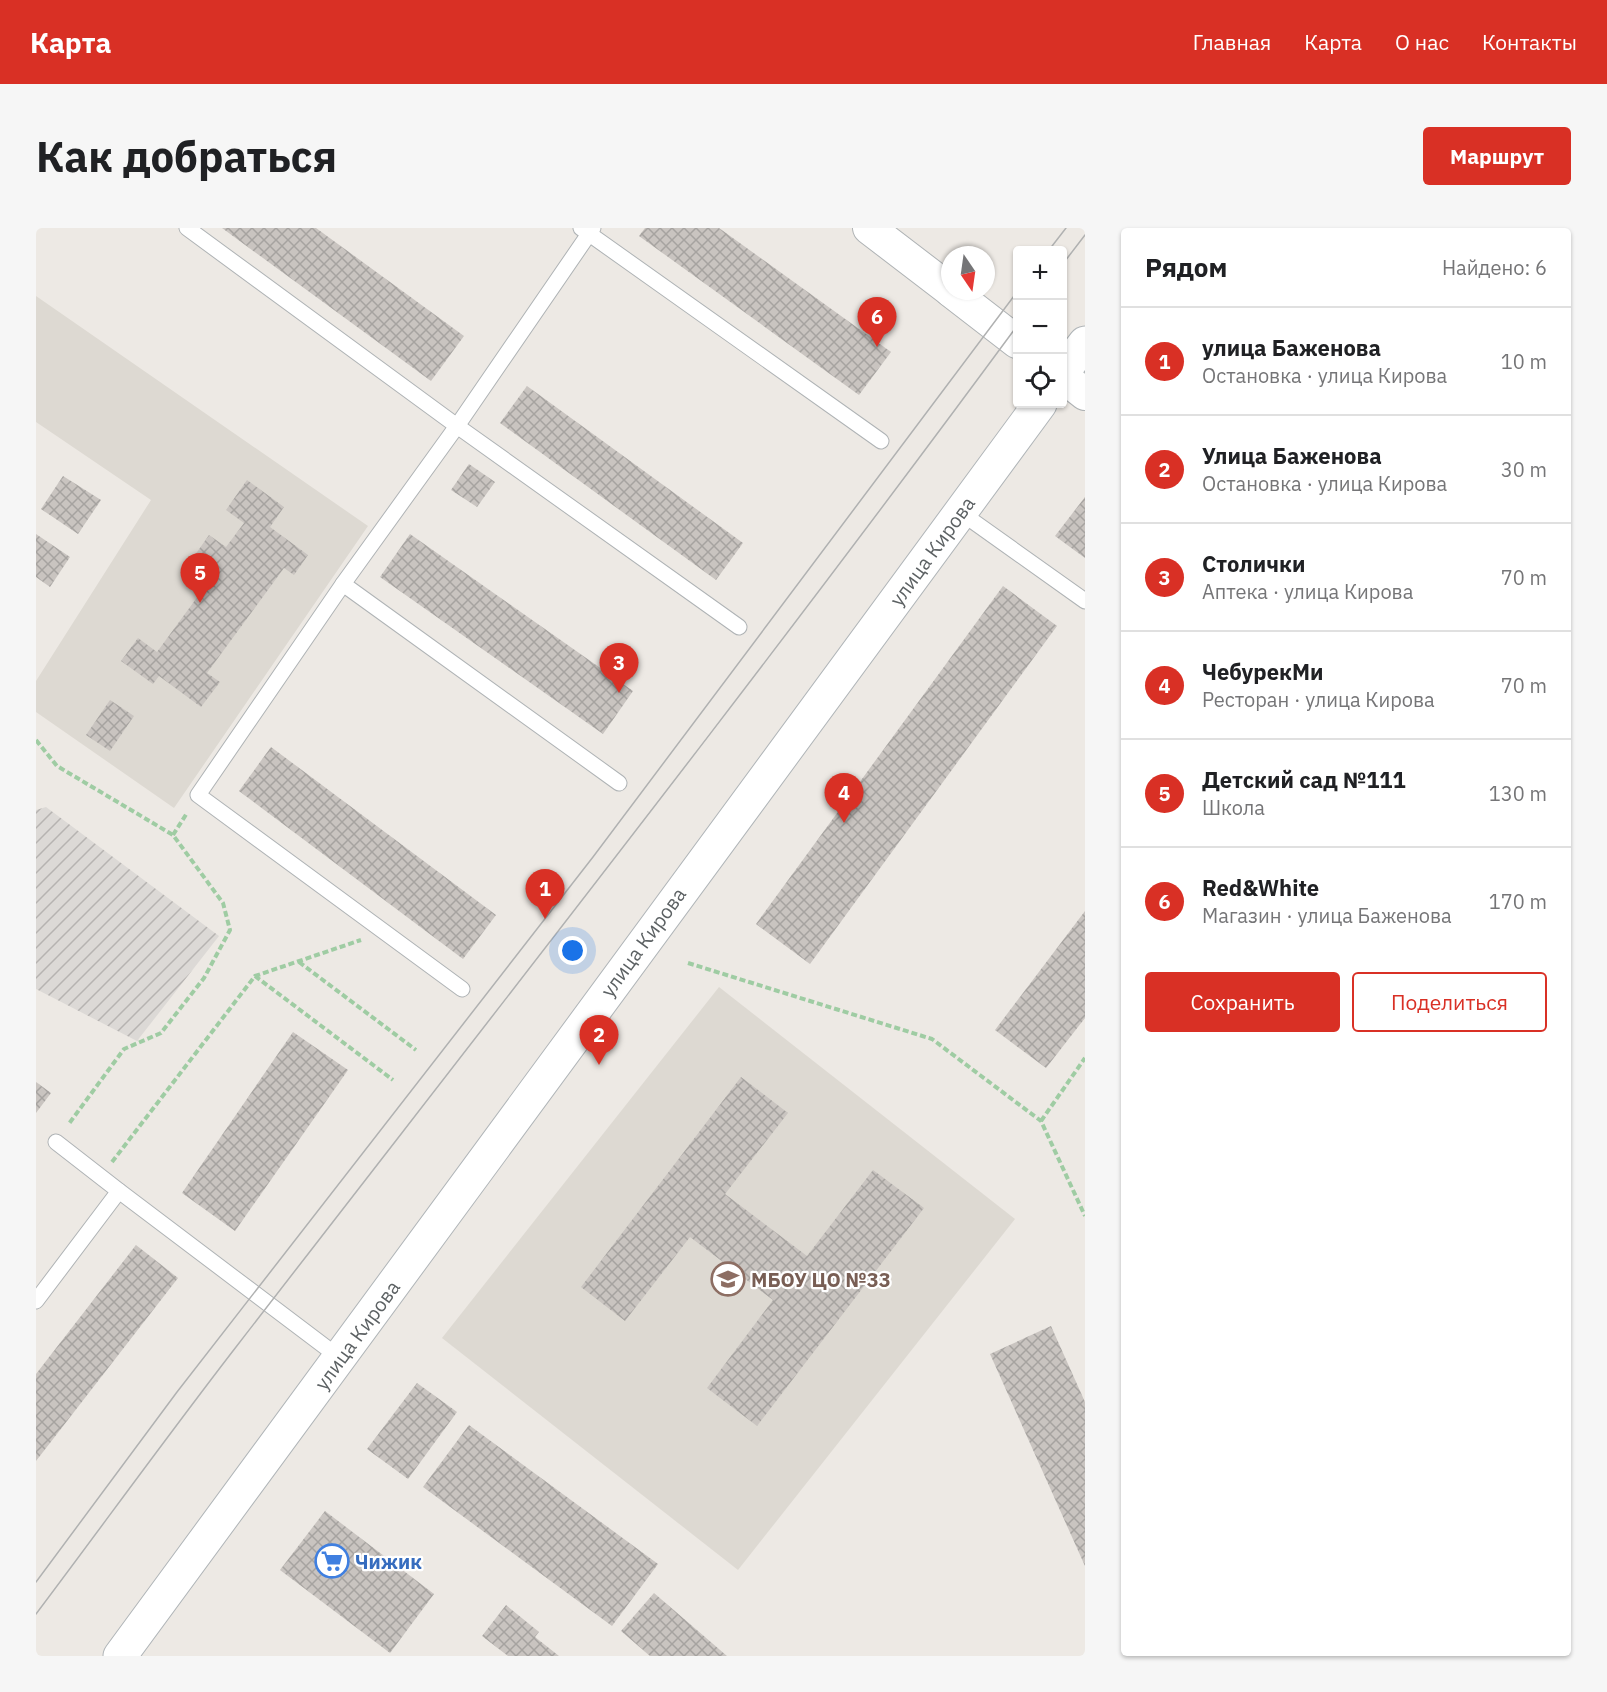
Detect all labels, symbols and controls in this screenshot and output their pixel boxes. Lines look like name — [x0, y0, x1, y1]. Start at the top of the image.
text: Карта — [30, 24, 111, 61]
text: Главная — [1193, 28, 1271, 56]
text: Карта — [1304, 28, 1362, 56]
text: О нас — [1395, 28, 1449, 56]
text: Контакты — [1482, 28, 1577, 56]
button: Маршрут — [1423, 127, 1571, 185]
text: Как добраться — [36, 129, 337, 184]
north arrow — [941, 246, 995, 300]
map controls — [1013, 246, 1067, 408]
button: + — [1013, 246, 1067, 300]
text: Рядом — [1145, 250, 1227, 284]
text: Найдено: 6 — [1442, 254, 1547, 281]
pin: 6 — [858, 298, 896, 347]
button: − — [1013, 300, 1067, 354]
text: улица Баженова — [1202, 333, 1381, 362]
text: 1 — [1159, 348, 1171, 375]
text: 10 m — [1501, 348, 1547, 375]
button: locate — [1013, 354, 1067, 408]
text: Остановка · улица Кирова — [1202, 362, 1447, 389]
text: Улица Баженова — [1202, 441, 1382, 470]
text: 2 — [1159, 456, 1171, 483]
text: 30 m — [1501, 456, 1547, 483]
text: Остановка · улица Кирова — [1202, 470, 1447, 497]
street label: улица Кирова — [883, 490, 981, 611]
text: Столички — [1202, 549, 1305, 578]
pin: 5 — [180, 554, 220, 603]
text: 3 — [1159, 564, 1171, 591]
text: 70 m — [1501, 564, 1547, 591]
text: Аптека · улица Кирова — [1202, 578, 1413, 605]
pin: 3 — [600, 644, 638, 693]
text: ЧебурекМи — [1202, 657, 1324, 686]
text: 4 — [1159, 672, 1171, 699]
text: 70 m — [1501, 672, 1547, 699]
text: Ресторан · улица Кирова — [1202, 686, 1435, 713]
text: Детский сад №111 — [1202, 765, 1406, 794]
pin: 4 — [824, 774, 864, 823]
text: 5 — [1159, 780, 1171, 807]
text: 130 m — [1489, 780, 1547, 807]
text: Школа — [1202, 794, 1265, 821]
pin: 1 — [526, 870, 564, 919]
text: Red&White — [1202, 873, 1319, 902]
street label: улица Кирова — [594, 881, 692, 1002]
text: 6 — [1159, 888, 1171, 915]
text: 170 m — [1489, 888, 1547, 915]
text: Магазин · улица Баженова — [1202, 902, 1452, 929]
your location — [558, 936, 587, 965]
button: Сохранить — [1145, 972, 1340, 1032]
button: Поделиться — [1352, 972, 1547, 1032]
pin: 2 — [580, 1016, 618, 1065]
school or university icon: МБОУ ЦО №33 — [710, 1261, 746, 1297]
place label: МБОУ ЦО №33 — [751, 1266, 891, 1293]
street label: улица Кирова — [308, 1274, 406, 1395]
supermarket icon: Чижик — [314, 1543, 350, 1579]
place label: Чижик — [355, 1548, 422, 1575]

